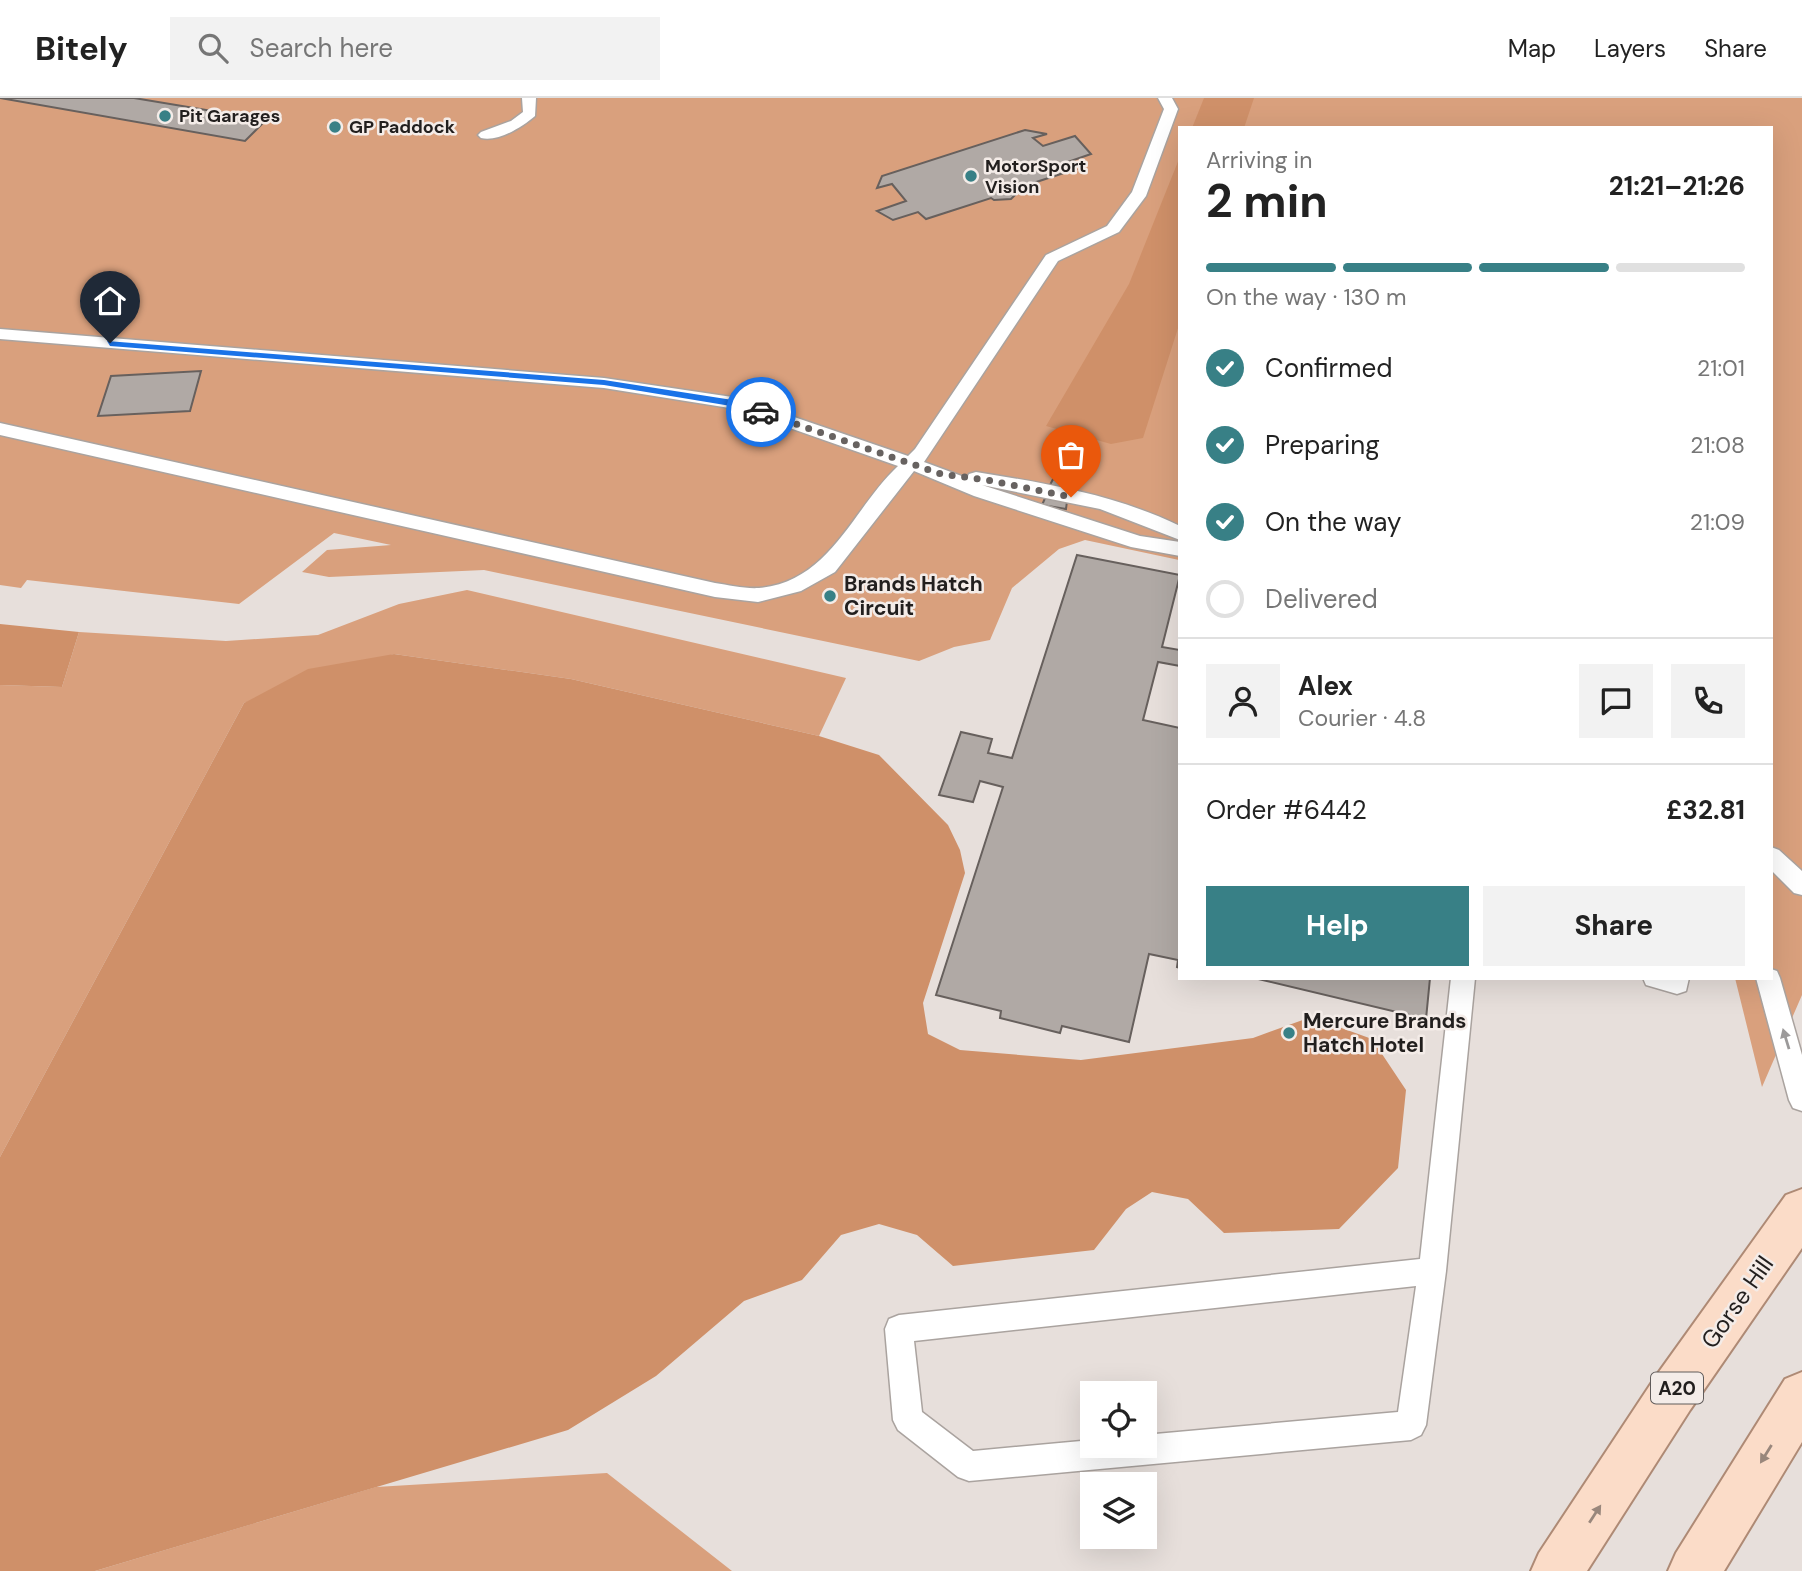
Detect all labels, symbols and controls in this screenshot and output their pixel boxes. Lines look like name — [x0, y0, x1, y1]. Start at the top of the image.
search box — [170, 17, 660, 80]
text: Bitely — [35, 27, 128, 70]
icon: search — [194, 29, 232, 67]
text: Search here — [250, 31, 393, 65]
text: Map — [1508, 33, 1556, 64]
text: Layers — [1594, 33, 1666, 64]
text: Share — [1704, 33, 1767, 64]
place label: Pit Garages — [179, 104, 280, 128]
marker: Pit Garages — [157, 108, 173, 124]
place label: GP Paddock — [349, 115, 456, 139]
marker: GP Paddock — [327, 119, 343, 135]
text: Arriving in — [1206, 145, 1312, 175]
place label: MotorSport Vision — [985, 154, 1086, 199]
marker: MotorSport Vision — [963, 168, 979, 184]
text: 21:21–21:26 — [1609, 169, 1745, 203]
text: 2 min — [1206, 171, 1328, 231]
pin — [80, 271, 140, 343]
icon: home — [91, 282, 129, 320]
text: On the way · 130 m — [1206, 282, 1407, 312]
icon: check — [1206, 349, 1244, 387]
text: Confirmed — [1265, 351, 1392, 385]
text: 21:01 — [1697, 353, 1745, 383]
courier — [726, 377, 796, 447]
icon: car — [742, 393, 780, 431]
pin — [1041, 425, 1101, 497]
icon: check — [1206, 426, 1244, 464]
text: Preparing — [1265, 428, 1380, 462]
text: 21:08 — [1690, 430, 1745, 460]
icon: bag — [1052, 436, 1090, 474]
icon: check — [1206, 503, 1244, 541]
text: On the way — [1265, 505, 1401, 539]
text: 21:09 — [1690, 507, 1745, 537]
place label: Brands Hatch Circuit — [844, 570, 983, 622]
text: Delivered — [1265, 582, 1378, 616]
marker: Brands Hatch Circuit — [822, 588, 838, 604]
button: person — [1206, 664, 1280, 738]
button: chat — [1579, 664, 1653, 738]
button: phone — [1671, 664, 1745, 738]
text: Alex — [1298, 669, 1353, 703]
text: Courier · 4.8 — [1298, 703, 1426, 733]
text: Order #6442 — [1206, 793, 1367, 827]
text: £32.81 — [1666, 793, 1745, 827]
button: Help — [1206, 886, 1469, 966]
button: Share — [1483, 886, 1745, 966]
place label: Mercure Brands Hatch Hotel — [1303, 1007, 1467, 1059]
marker: Mercure Brands Hatch Hotel — [1281, 1025, 1297, 1041]
one-way arrow — [1781, 1028, 1791, 1049]
street label: Gorse Hill — [1694, 1250, 1780, 1354]
road number: A20 — [1651, 1372, 1703, 1404]
map controls — [1080, 1381, 1157, 1549]
button: locate — [1080, 1381, 1157, 1458]
one-way arrow — [1759, 1444, 1772, 1464]
button: layers — [1080, 1472, 1157, 1549]
one-way arrow — [1588, 1504, 1601, 1524]

